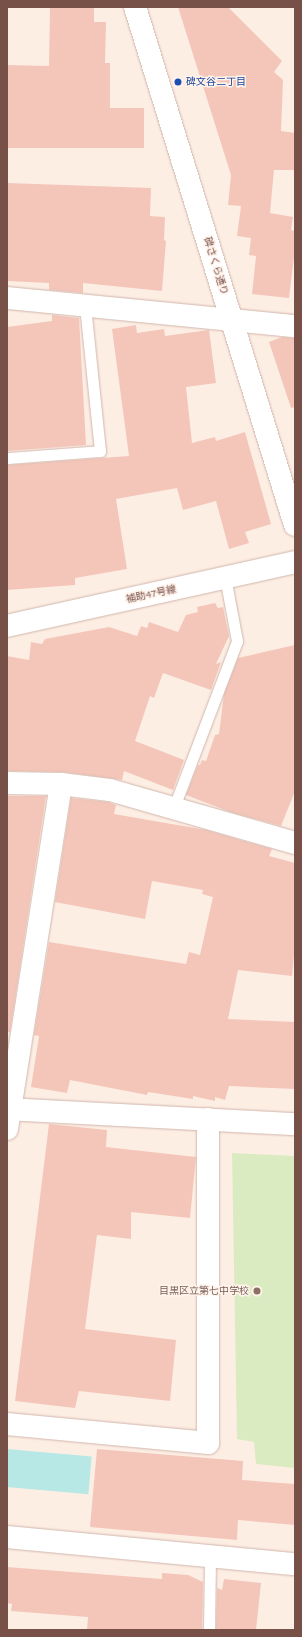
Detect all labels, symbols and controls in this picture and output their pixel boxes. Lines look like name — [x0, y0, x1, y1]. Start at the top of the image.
place label: 碑文谷二丁目 — [186, 76, 246, 88]
marker: 碑文谷二丁目 — [173, 77, 183, 87]
street label: 碑さくら通り — [201, 236, 231, 296]
street label: 補助47号線 — [125, 583, 177, 605]
place label: 目黒区立第七中学校 — [159, 1285, 249, 1297]
marker: 目黒区立第七中学校 — [252, 1286, 262, 1296]

